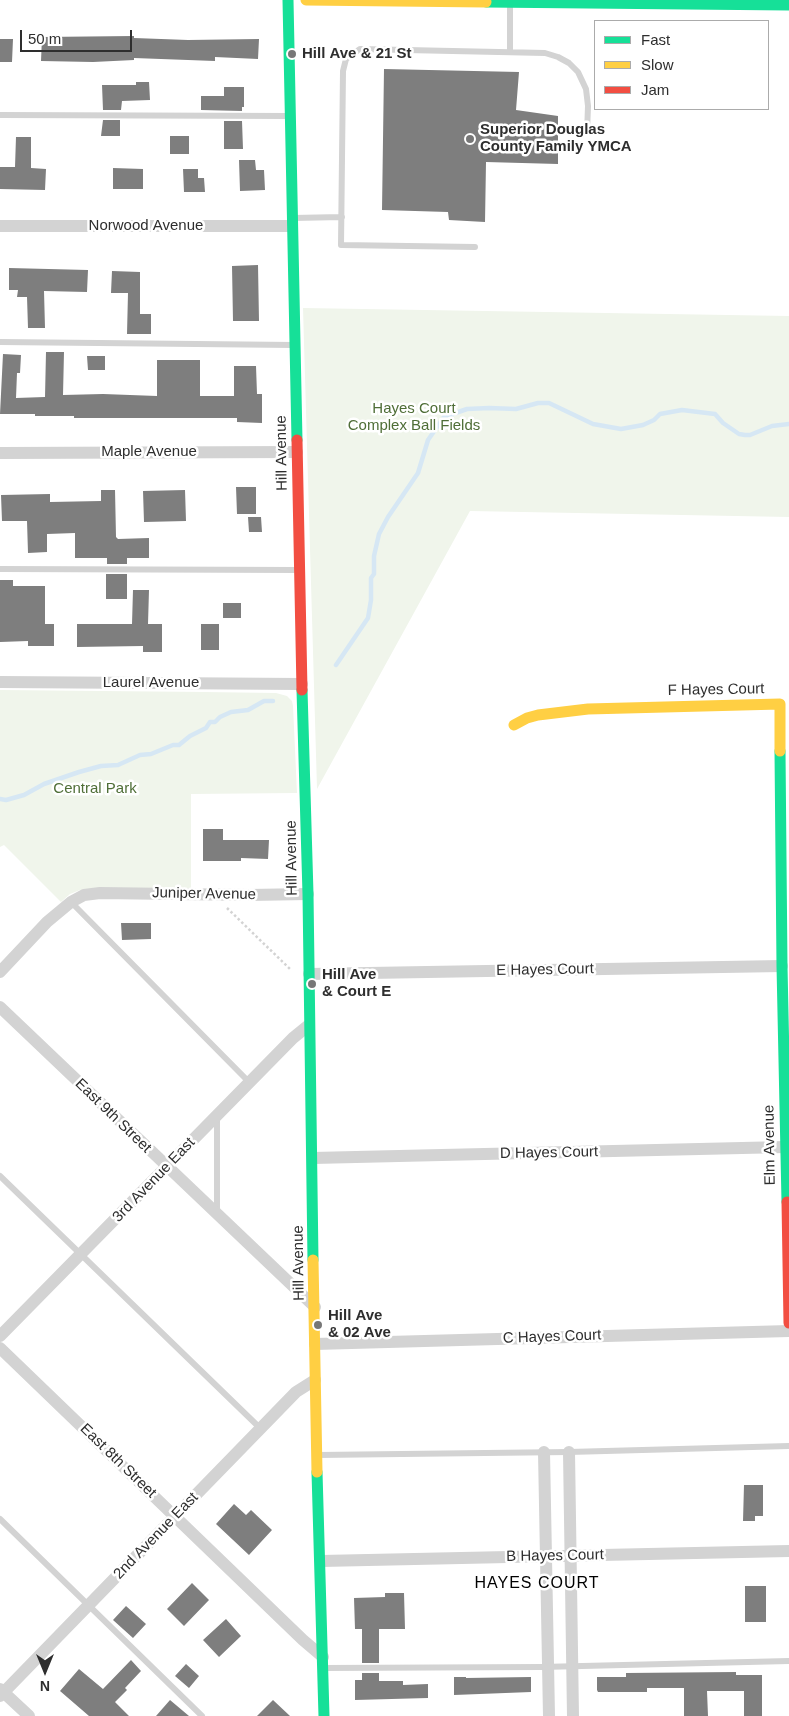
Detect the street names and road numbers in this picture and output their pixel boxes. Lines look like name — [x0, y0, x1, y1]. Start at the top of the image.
street label: Norwood Avenue — [89, 217, 203, 235]
street label: Hill Avenue — [272, 415, 292, 491]
street label: Maple Avenue — [101, 443, 197, 461]
street label: Laurel Avenue — [103, 674, 199, 692]
street label: F Hayes Court — [668, 680, 764, 700]
street label: Hill Avenue — [282, 820, 302, 896]
street label: Juniper Avenue — [152, 884, 256, 904]
street label: E Hayes Court — [496, 960, 594, 980]
street label: East 9th Street — [71, 1075, 155, 1157]
street label: Elm Avenue — [760, 1105, 780, 1185]
street label: 3rd Avenue East — [109, 1134, 199, 1226]
street label: D Hayes Court — [500, 1143, 598, 1163]
street label: Hill Avenue — [289, 1225, 309, 1301]
street label: C Hayes Court — [503, 1326, 601, 1348]
street label: East 8th Street — [76, 1420, 160, 1502]
street label: 2nd Avenue East — [110, 1489, 202, 1583]
street label: B Hayes Court — [506, 1546, 604, 1566]

